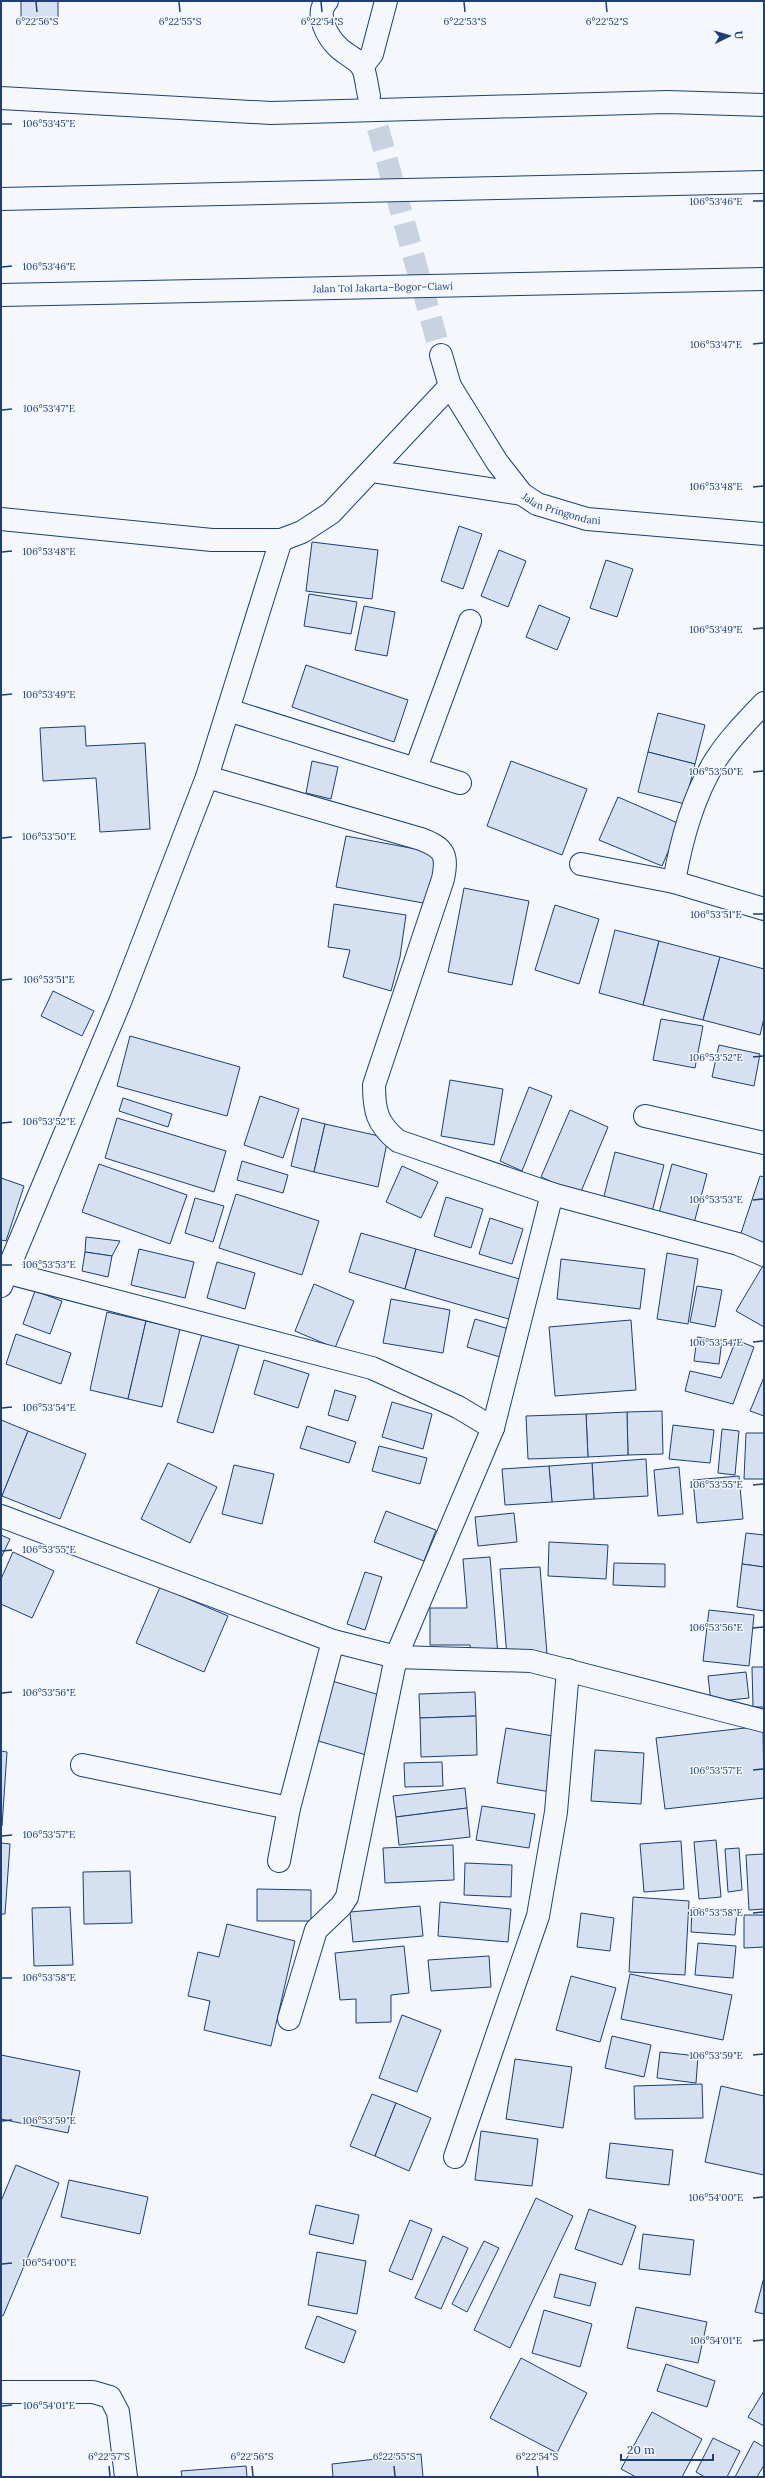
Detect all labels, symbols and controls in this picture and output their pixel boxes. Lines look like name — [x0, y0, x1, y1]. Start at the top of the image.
text: 6°22'56"S — [15, 15, 59, 28]
text: 6°22'55"S — [159, 15, 202, 28]
text: 6°22'54"S — [301, 15, 344, 28]
text: 6°22'53"S — [444, 15, 487, 28]
text: 6°22'52"S — [586, 15, 629, 28]
north arrow — [709, 16, 749, 56]
text: U — [732, 30, 746, 41]
text: 106°53'45"E — [23, 117, 75, 130]
text: 106°53'46"E — [689, 195, 743, 208]
text: 106°53'46"E — [22, 260, 76, 273]
street label: Jalan Tol Jakarta–Bogor–Ciawi — [312, 280, 453, 295]
text: 106°53'47"E — [690, 338, 742, 351]
text: 106°53'47"E — [23, 402, 75, 415]
text: 106°53'48"E — [689, 480, 743, 493]
street label: Jalan Pringondani — [519, 489, 601, 527]
text: 106°53'48"E — [22, 545, 76, 558]
text: 106°53'49"E — [689, 623, 743, 636]
text: 106°53'49"E — [22, 688, 76, 701]
text: 106°53'50"E — [689, 765, 743, 778]
text: 106°53'50"E — [22, 830, 76, 843]
text: 106°53'51"E — [690, 908, 742, 921]
text: 106°53'51"E — [23, 973, 75, 986]
text: 106°53'52"E — [689, 1051, 743, 1064]
text: 106°53'52"E — [22, 1115, 76, 1128]
text: 106°53'53"E — [689, 1193, 743, 1206]
text: 106°53'53"E — [22, 1258, 76, 1271]
text: 106°53'54"E — [689, 1336, 743, 1349]
text: 106°53'54"E — [22, 1401, 76, 1414]
text: 106°53'55"E — [689, 1478, 743, 1491]
text: 106°53'55"E — [22, 1543, 76, 1556]
text: 106°53'56"E — [689, 1621, 743, 1634]
text: 106°53'56"E — [22, 1686, 76, 1699]
text: 106°53'57"E — [690, 1764, 742, 1777]
text: 106°53'57"E — [23, 1828, 75, 1841]
text: 106°53'58"E — [689, 1906, 743, 1919]
text: 106°53'58"E — [22, 1971, 76, 1984]
text: 106°53'59"E — [689, 2049, 743, 2062]
text: 106°53'59"E — [22, 2114, 76, 2127]
text: 106°54'00"E — [689, 2191, 743, 2204]
text: 106°54'00"E — [22, 2256, 76, 2269]
text: 106°54'01"E — [690, 2334, 742, 2347]
text: 106°54'01"E — [23, 2399, 75, 2412]
scale bar — [621, 2436, 713, 2462]
text: 20 m — [627, 2442, 655, 2457]
text: 6°22'57"S — [88, 2450, 130, 2463]
text: 6°22'56"S — [230, 2450, 274, 2463]
text: 6°22'55"S — [373, 2450, 416, 2463]
text: 6°22'54"S — [516, 2450, 559, 2463]

